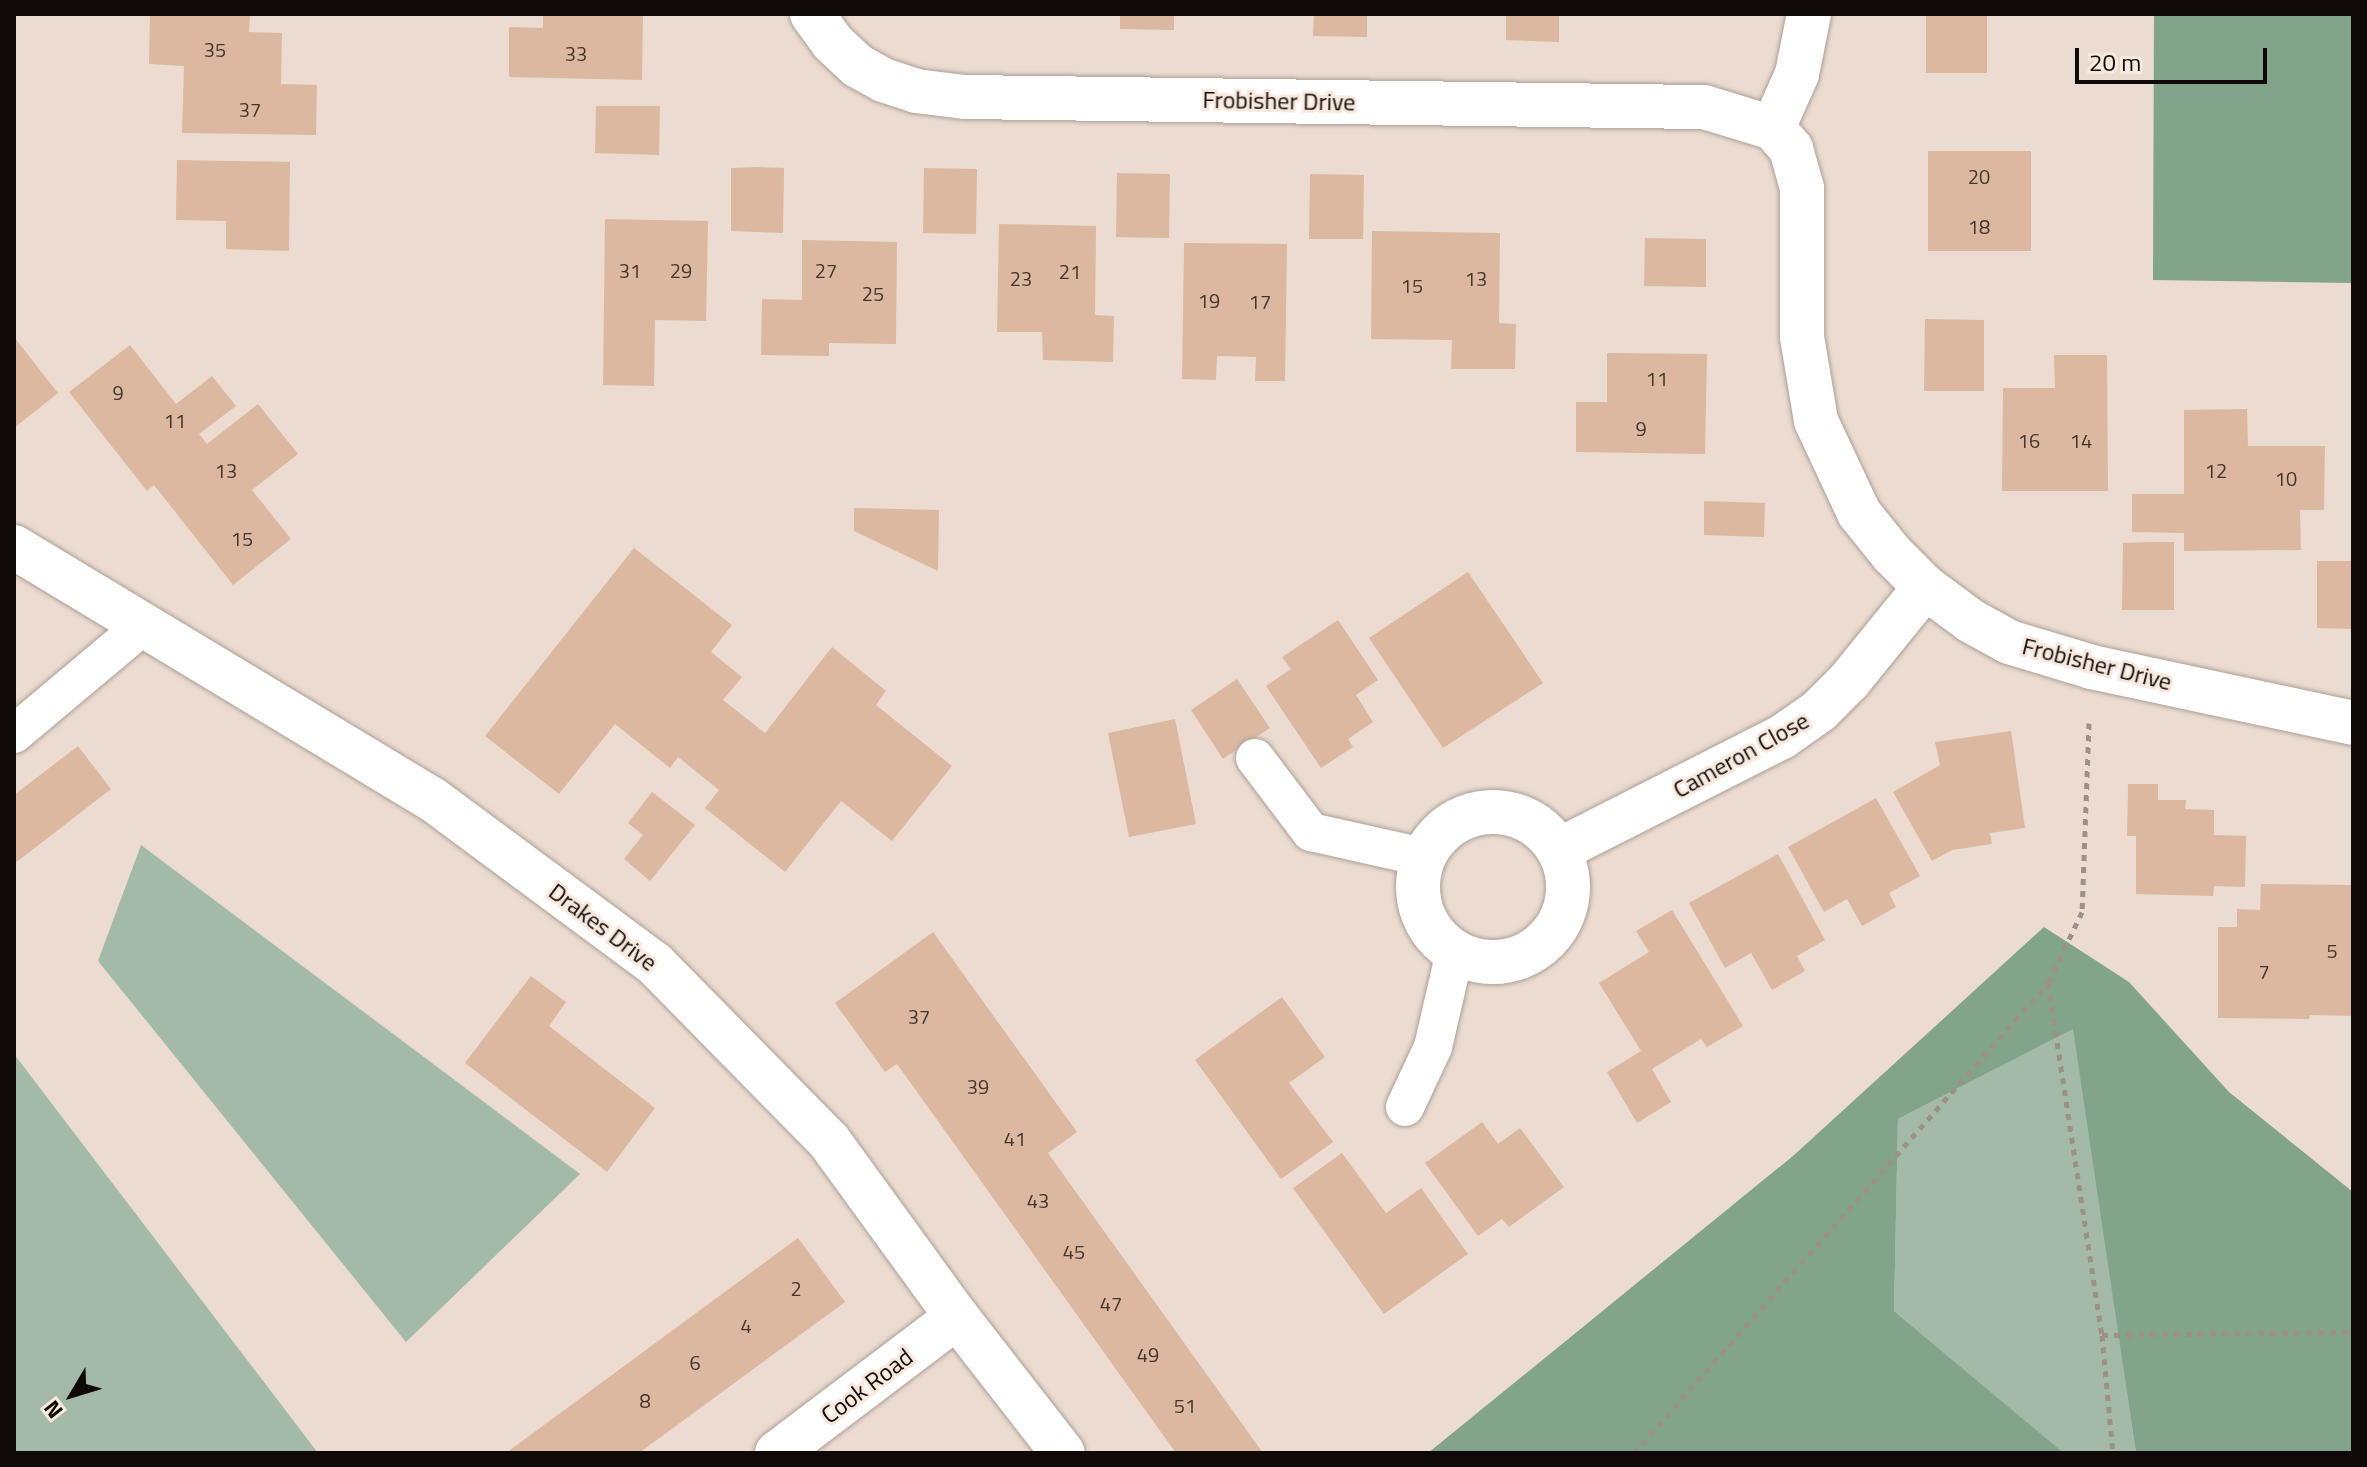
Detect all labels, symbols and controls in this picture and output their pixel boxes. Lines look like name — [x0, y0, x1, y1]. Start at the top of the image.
scale bar — [2079, 32, 2271, 82]
house number: 35 — [204, 37, 226, 61]
house number: 33 — [565, 41, 587, 65]
text: 20 m — [2089, 44, 2141, 80]
street label: Frobisher Drive — [1202, 85, 1356, 117]
house number: 37 — [239, 97, 261, 121]
house number: 20 — [1968, 164, 1990, 188]
house number: 18 — [1968, 214, 1990, 238]
house number: 31 — [619, 258, 641, 282]
house number: 29 — [670, 258, 692, 282]
house number: 27 — [815, 258, 837, 282]
house number: 21 — [1059, 259, 1081, 283]
house number: 23 — [1010, 266, 1032, 290]
house number: 13 — [1465, 266, 1487, 290]
house number: 15 — [1401, 273, 1423, 297]
house number: 25 — [862, 281, 884, 305]
house number: 19 — [1198, 288, 1220, 312]
house number: 17 — [1249, 289, 1271, 313]
house number: 11 — [1646, 366, 1668, 390]
house number: 9 — [112, 380, 124, 404]
house number: 11 — [164, 408, 186, 432]
house number: 9 — [1635, 416, 1647, 440]
house number: 16 — [2018, 428, 2040, 452]
house number: 14 — [2070, 428, 2092, 452]
house number: 13 — [215, 458, 237, 482]
house number: 12 — [2205, 458, 2227, 482]
house number: 10 — [2275, 466, 2297, 490]
house number: 15 — [231, 526, 253, 550]
street label: Frobisher Drive — [2019, 632, 2175, 696]
street label: Cameron Close — [1668, 706, 1814, 804]
street label: Drakes Drive — [543, 877, 663, 977]
house number: 5 — [2326, 938, 2338, 962]
house number: 7 — [2258, 959, 2270, 983]
house number: 37 — [908, 1004, 930, 1028]
house number: 39 — [967, 1074, 989, 1098]
house number: 41 — [1004, 1126, 1026, 1150]
house number: 43 — [1027, 1188, 1049, 1212]
house number: 45 — [1063, 1239, 1085, 1263]
house number: 2 — [790, 1276, 802, 1300]
house number: 47 — [1100, 1291, 1122, 1315]
house number: 4 — [740, 1313, 752, 1337]
street label: Cook Road — [816, 1342, 918, 1430]
house number: 49 — [1137, 1342, 1159, 1366]
house number: 6 — [689, 1350, 701, 1374]
north arrow — [32, 1355, 112, 1435]
house number: 8 — [639, 1388, 651, 1412]
text: N — [35, 1393, 71, 1426]
house number: 51 — [1174, 1393, 1196, 1417]

